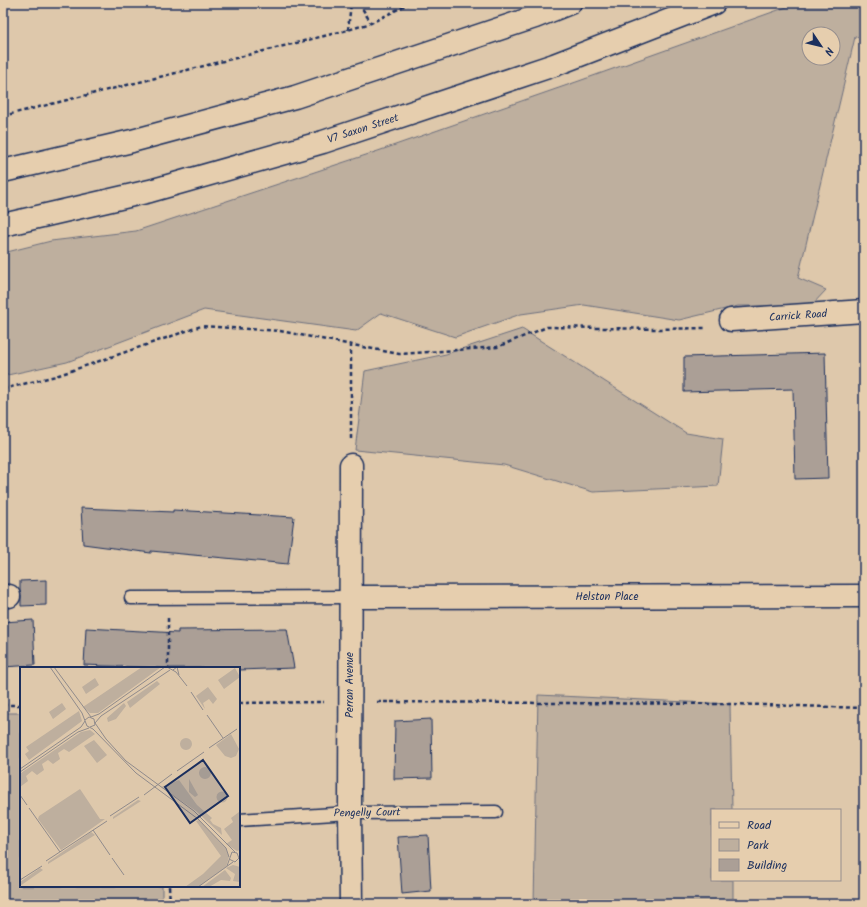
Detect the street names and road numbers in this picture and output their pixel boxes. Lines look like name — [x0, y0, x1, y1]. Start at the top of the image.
street label: V7 Saxon Street — [325, 109, 402, 149]
street label: Carrick Road — [768, 305, 828, 327]
street label: Helston Place — [576, 588, 638, 606]
street label: Perran Avenue — [341, 652, 359, 718]
street label: Pengelly Court — [334, 803, 401, 823]

